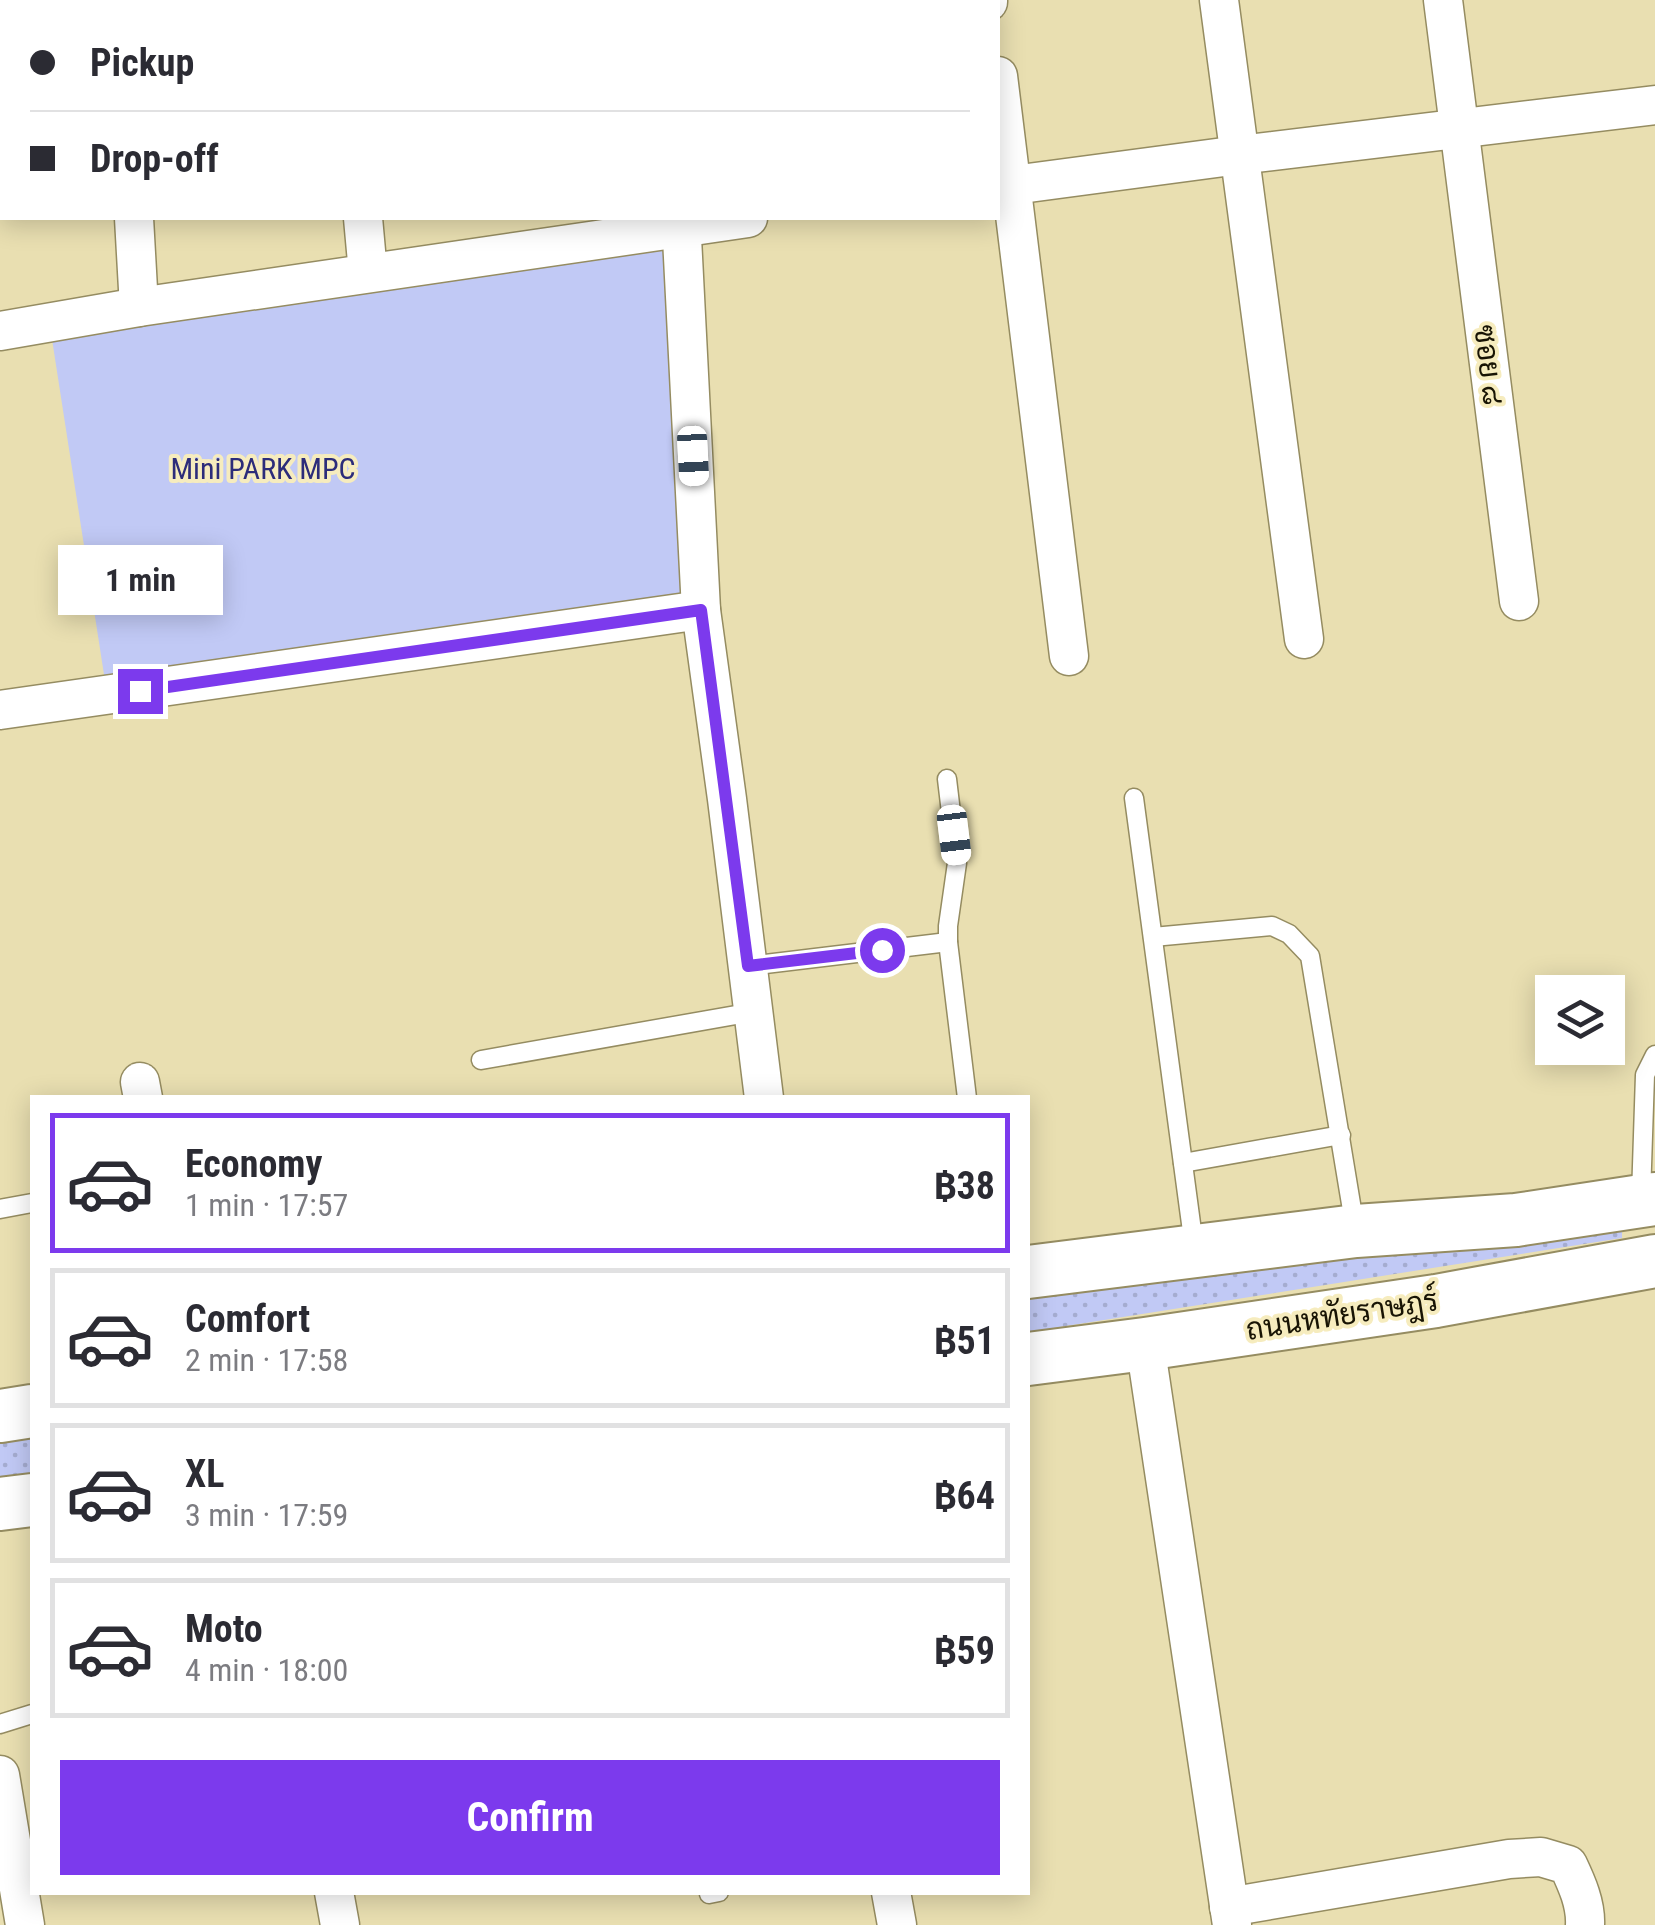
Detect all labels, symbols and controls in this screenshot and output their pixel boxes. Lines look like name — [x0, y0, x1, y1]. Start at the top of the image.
text: Pickup — [90, 41, 194, 85]
text: Drop-off — [90, 137, 219, 181]
street label: ซอย ๘ — [1467, 323, 1512, 407]
car — [676, 425, 710, 487]
park label: Mini PARK MPC — [170, 451, 356, 486]
callout: 1 min — [58, 546, 222, 616]
text: 1 min — [105, 561, 176, 599]
route end — [118, 669, 163, 714]
car — [935, 803, 973, 867]
route start — [860, 928, 905, 973]
map controls — [1535, 975, 1625, 1065]
button: layers — [1535, 975, 1625, 1065]
icon: car — [65, 1138, 155, 1228]
text: Economy — [185, 1142, 322, 1186]
text: ฿38 — [934, 1164, 995, 1208]
text: 1 min · 17:57 — [185, 1186, 348, 1224]
street label: ถนนหทัยราษฎร์ — [1243, 1280, 1441, 1350]
icon: car — [65, 1293, 155, 1383]
text: Comfort — [185, 1297, 310, 1341]
text: ฿51 — [934, 1319, 995, 1363]
text: 2 min · 17:58 — [185, 1341, 348, 1379]
icon: car — [65, 1448, 155, 1538]
text: XL — [185, 1452, 224, 1496]
text: ฿64 — [934, 1474, 995, 1518]
text: 3 min · 17:59 — [185, 1496, 348, 1534]
icon: car — [65, 1603, 155, 1693]
text: Moto — [185, 1607, 263, 1651]
text: ฿59 — [934, 1629, 995, 1673]
text: 4 min · 18:00 — [185, 1651, 348, 1689]
button: Confirm — [60, 1760, 1000, 1875]

